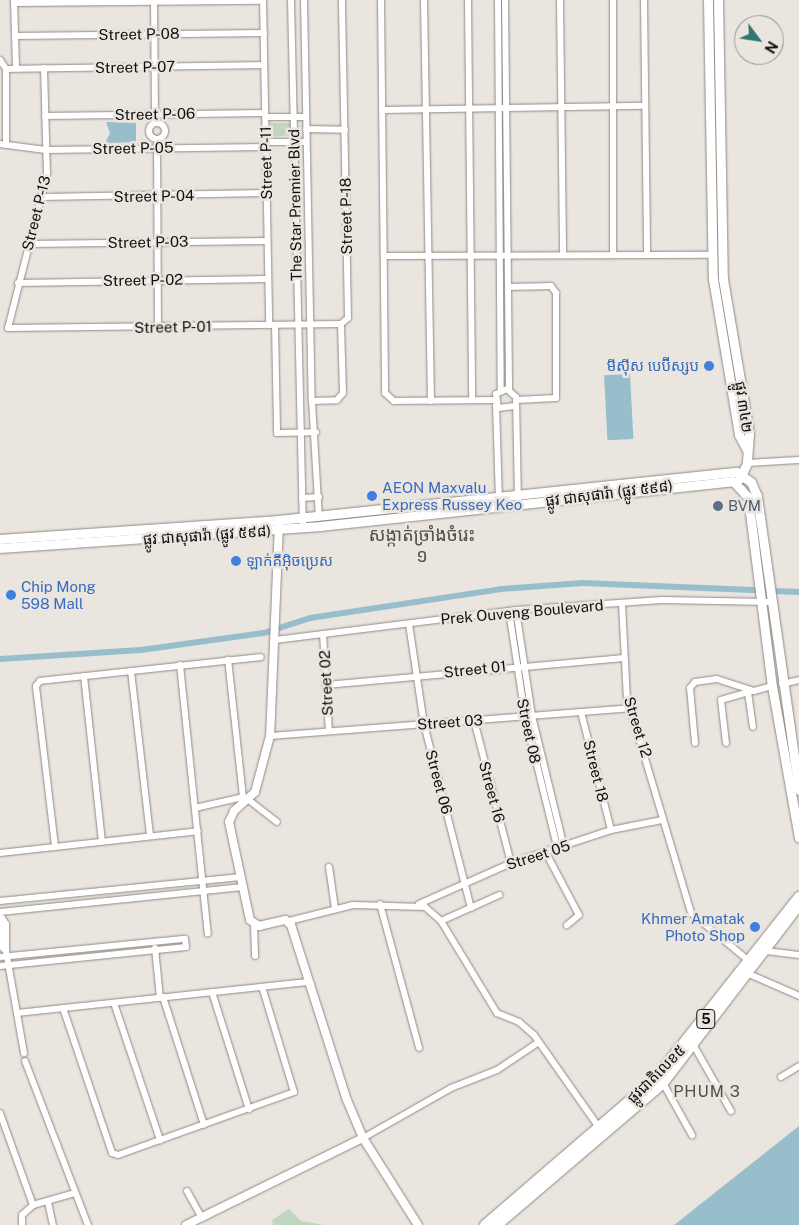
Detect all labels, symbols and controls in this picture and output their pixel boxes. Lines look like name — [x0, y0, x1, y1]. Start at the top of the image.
north arrow — [734, 15, 784, 65]
street label: Street P-08 — [98, 24, 180, 44]
text: N — [761, 38, 781, 56]
street label: Street P-07 — [95, 57, 175, 77]
street label: Street P-06 — [115, 104, 195, 124]
street label: Street P-11 — [256, 126, 276, 200]
street label: The Star Premier Blvd — [285, 129, 305, 281]
street label: Street P-05 — [92, 138, 174, 158]
street label: Street P-13 — [18, 174, 54, 252]
street label: Street P-18 — [336, 177, 356, 255]
street label: Street P-04 — [113, 186, 195, 206]
street label: Street P-03 — [107, 232, 189, 252]
street label: Street P-02 — [103, 270, 183, 290]
street label: Street P-01 — [134, 317, 212, 337]
place label: មីសុីស បេប៊ីស្សប — [607, 357, 699, 375]
marker: មីសុីស បេប៊ីស្សប — [703, 360, 715, 372]
street label: ផ្លូវ ៣៤២ — [731, 380, 757, 434]
street label: ផ្លូវ ជាសុផារ៉ា (ផ្លូវ ៥៩៨) — [544, 476, 674, 510]
place label: AEON Maxvalu Express Russey Keo — [382, 478, 522, 513]
marker: AEON Maxvalu Express Russey Keo — [366, 490, 378, 502]
place label: BVM — [728, 497, 761, 515]
marker: BVM — [712, 500, 724, 512]
street label: ផ្លូវ ជាសុផារ៉ា (ផ្លូវ ៥៩៨) — [142, 522, 272, 548]
district label: សង្កាត់ច្រាំងចំរេះ ១ — [369, 525, 475, 568]
place label: ឡាក់គីអ៊ិចប្រេស — [246, 552, 333, 570]
marker: ឡាក់គីអ៊ិចប្រេស — [230, 555, 242, 567]
place label: Chip Mong 598 Mall — [21, 577, 96, 612]
marker: Chip Mong 598 Mall — [5, 589, 17, 601]
street label: Prek Ouveng Boulevard — [440, 596, 604, 628]
street label: Street 02 — [315, 650, 337, 716]
street label: Street 01 — [443, 657, 507, 681]
street label: Street 12 — [620, 694, 656, 760]
street label: Street 08 — [513, 697, 545, 765]
street label: Street 03 — [416, 711, 484, 733]
street label: Street 18 — [580, 738, 612, 804]
street label: Street 06 — [422, 748, 456, 816]
street label: Street 16 — [475, 759, 509, 825]
street label: Street 05 — [504, 836, 572, 874]
place label: Khmer Amatak Photo Shop — [641, 909, 745, 944]
marker: Khmer Amatak Photo Shop — [749, 921, 761, 933]
road number: 5 — [696, 1008, 716, 1030]
street label: ផ្លូវជាតិលេខ៥ — [623, 1041, 689, 1107]
district label: PHUM 3 — [672, 1082, 742, 1102]

